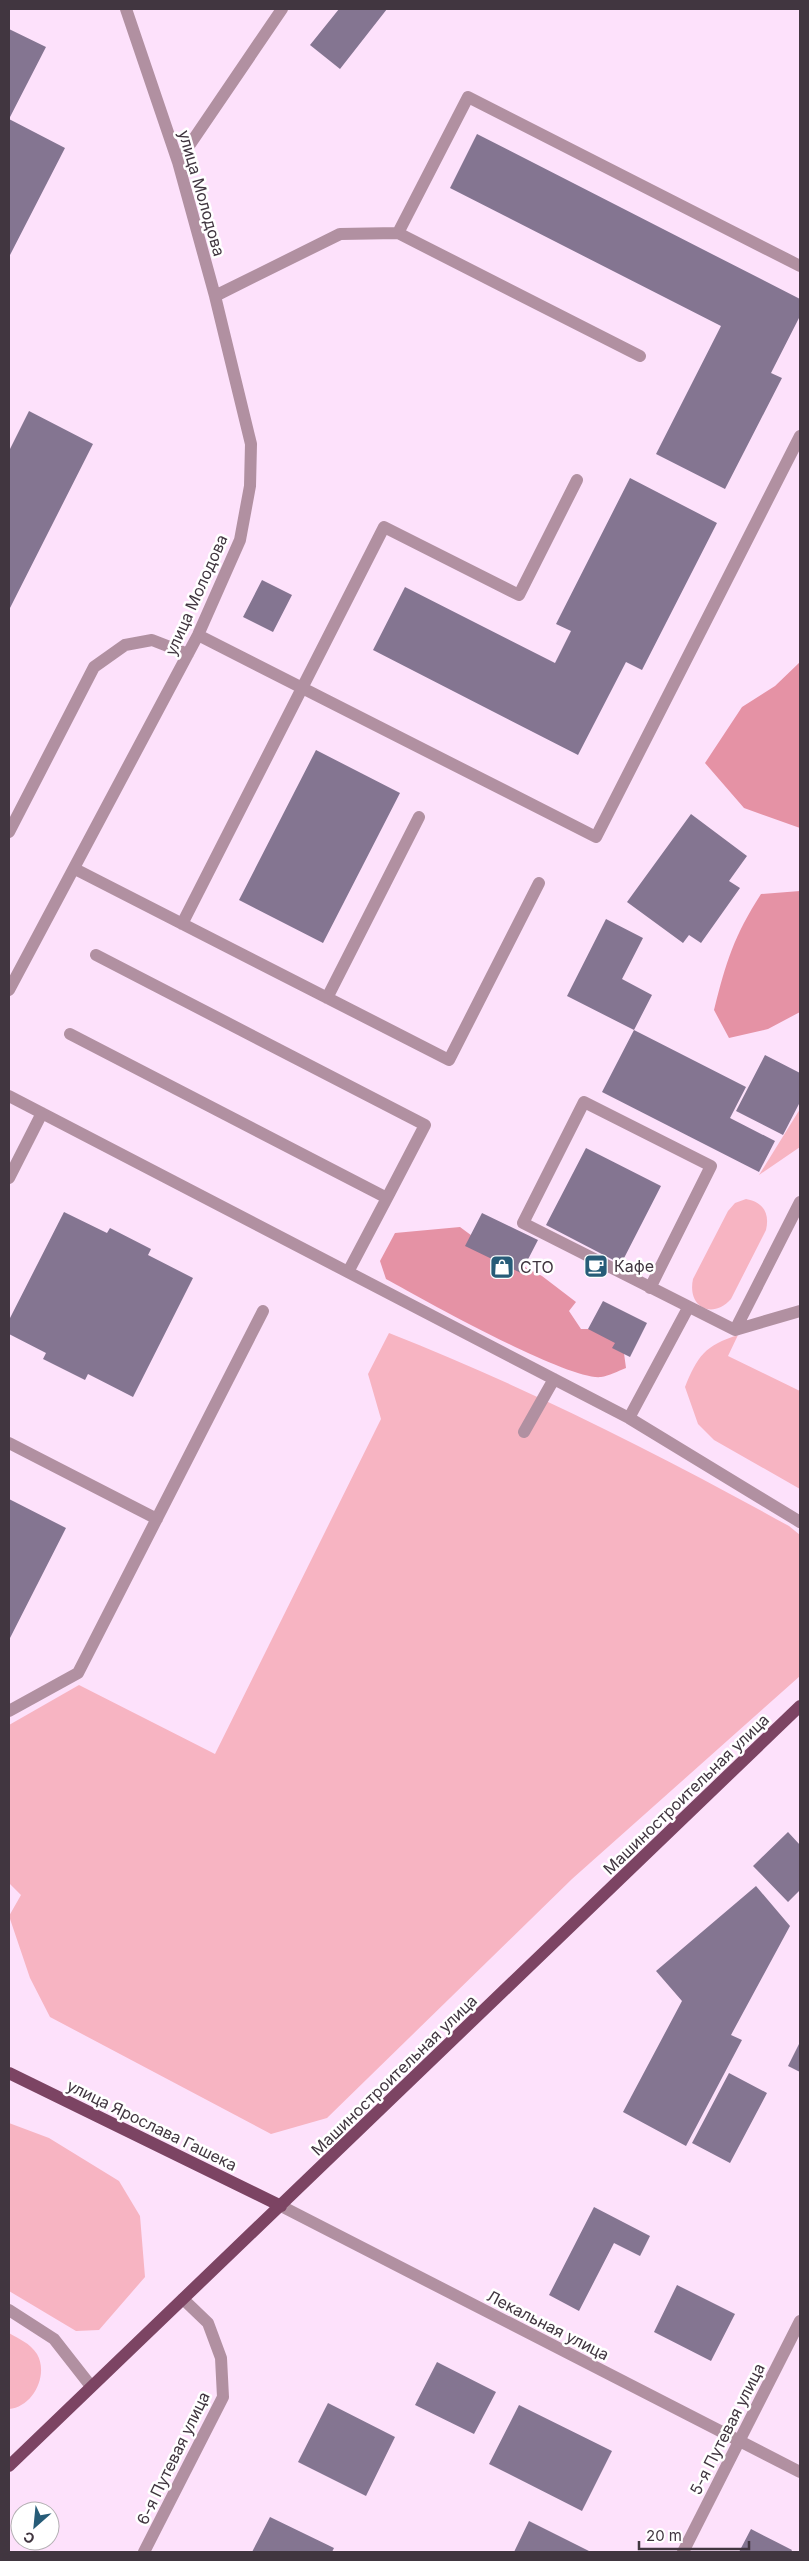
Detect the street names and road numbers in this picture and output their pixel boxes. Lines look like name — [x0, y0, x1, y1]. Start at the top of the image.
street label: улица Молодова — [174, 128, 230, 258]
street label: улица Молодова — [160, 531, 232, 659]
street label: Машиностроительная улица — [599, 1709, 773, 1879]
street label: Машиностроительная улица — [307, 1990, 481, 2160]
street label: улица Ярослава Гашека — [64, 2075, 240, 2175]
street label: Лекальная улица — [484, 2286, 612, 2364]
street label: 5-я Путевая улица — [685, 2360, 769, 2498]
street label: 6-я Путевая улица — [132, 2388, 214, 2528]

